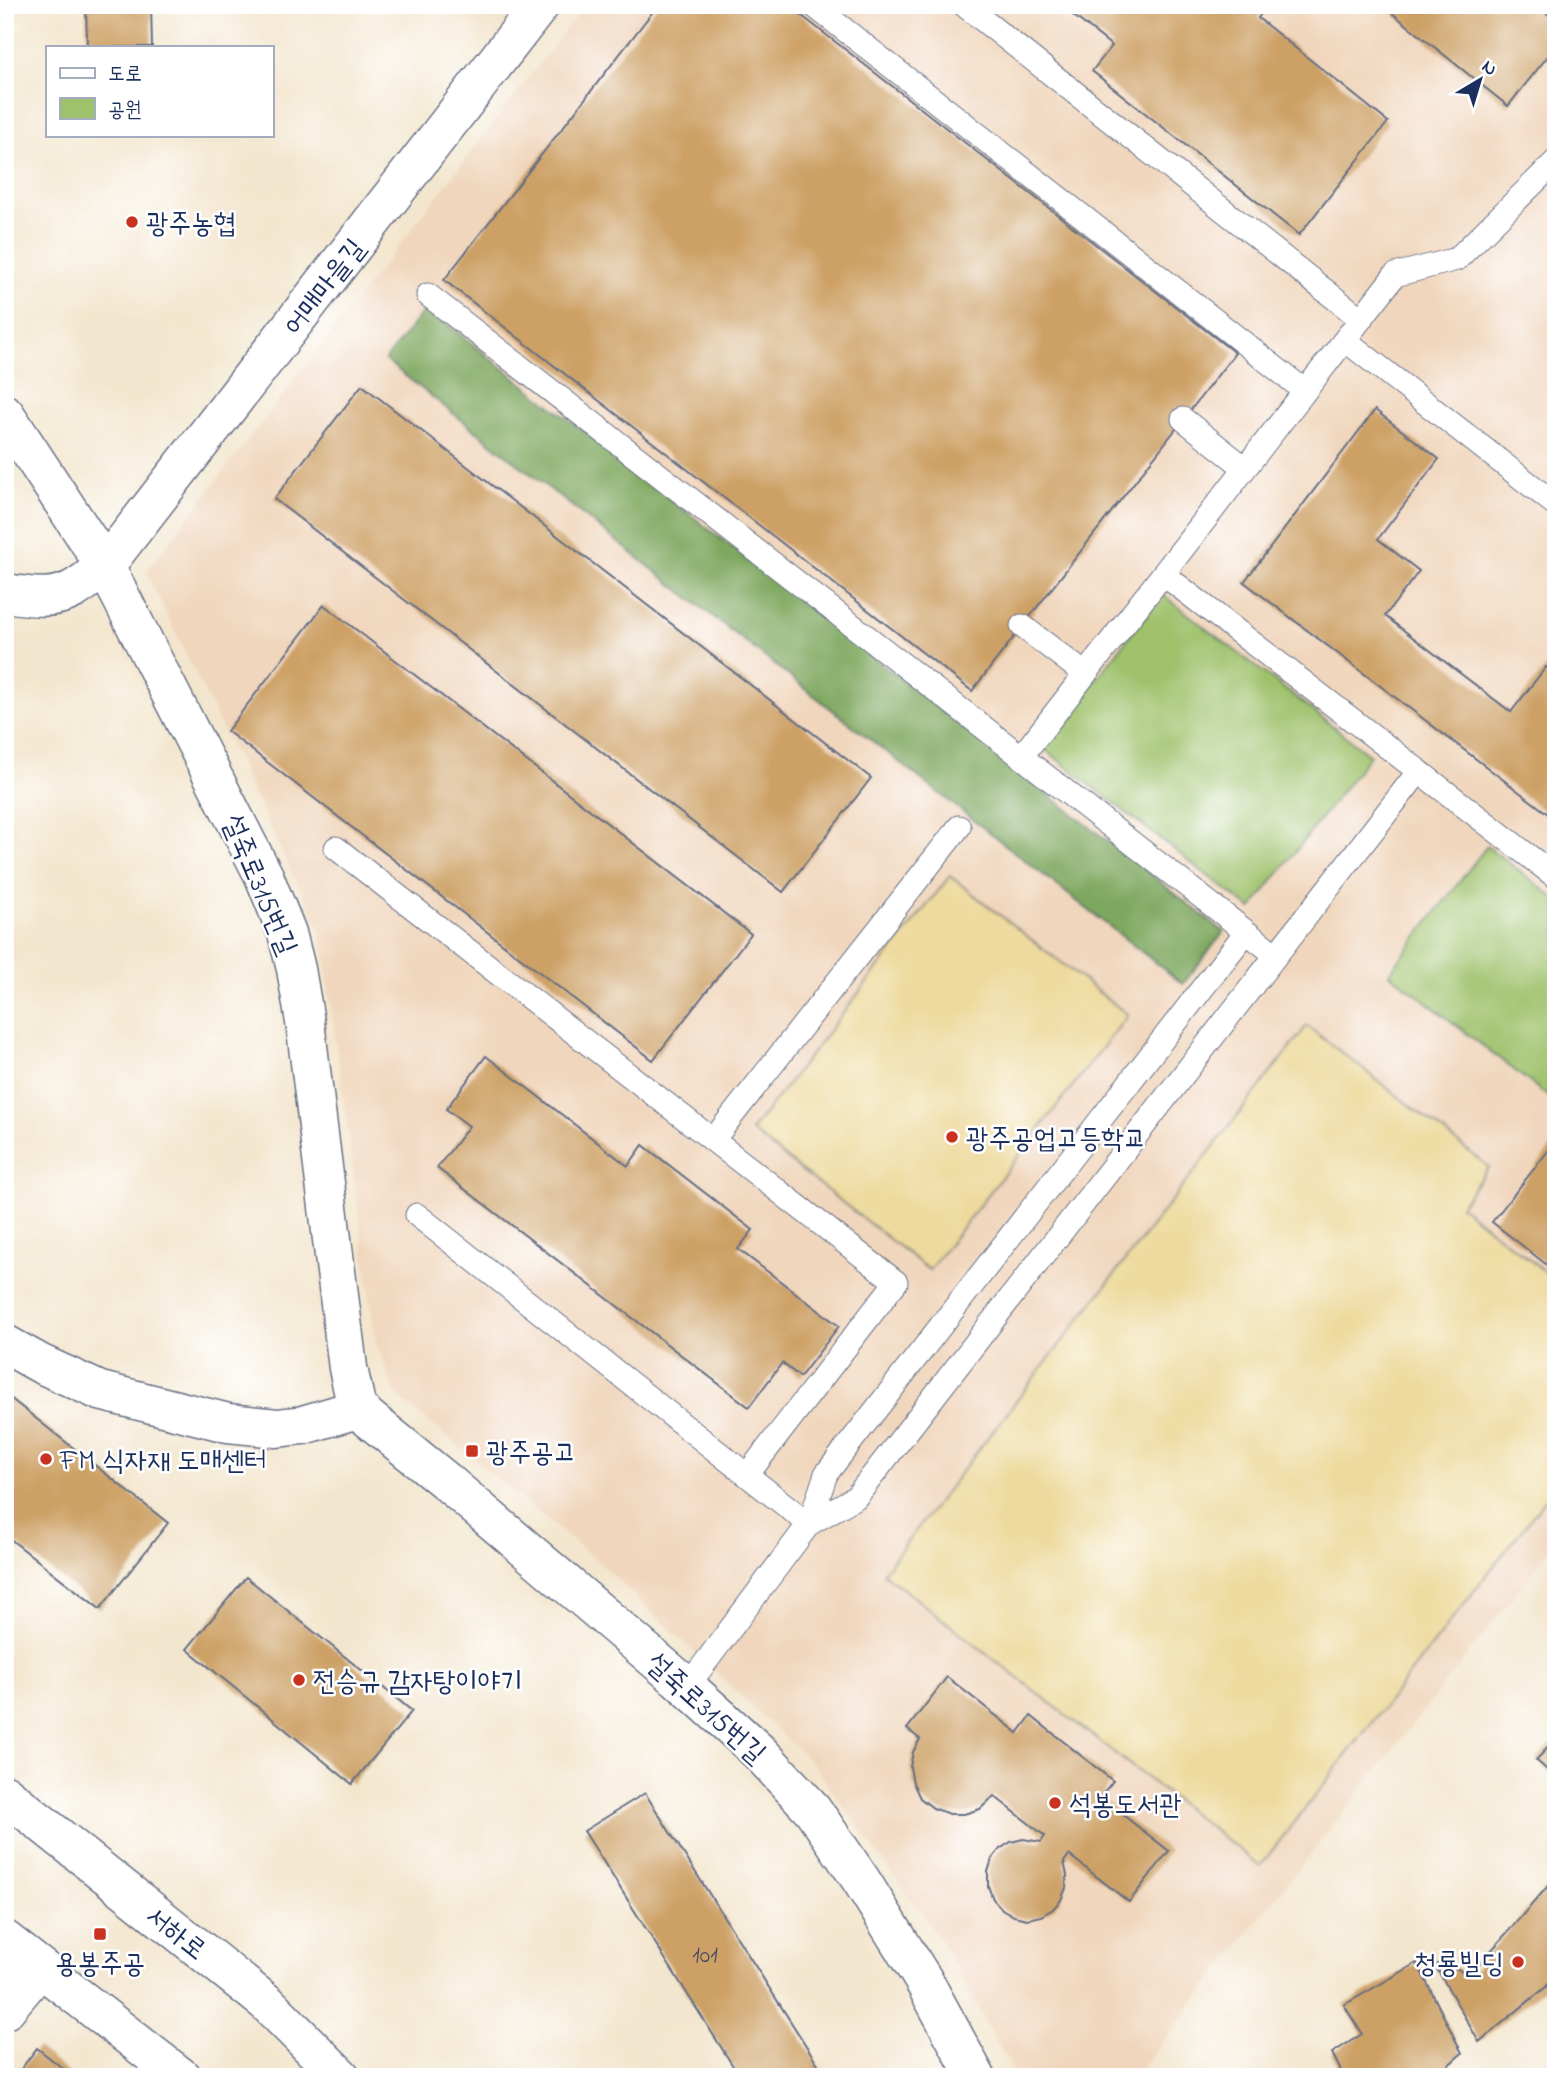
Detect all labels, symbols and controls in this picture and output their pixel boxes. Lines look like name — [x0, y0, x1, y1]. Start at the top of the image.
legend — [46, 46, 273, 136]
north arrow — [1446, 46, 1516, 116]
text: N — [1476, 54, 1502, 83]
text: 도로 — [108, 60, 142, 90]
text: 공원 — [108, 96, 142, 126]
place label: 광주농협 — [146, 205, 236, 246]
marker: 광주농협 — [124, 214, 140, 230]
street label: 어매마을길 — [275, 231, 377, 345]
street label: 설죽로315번길 — [210, 809, 306, 962]
place label: 광주공업고등학교 — [966, 1120, 1146, 1161]
marker: 광주공업고등학교 — [944, 1129, 960, 1145]
place label: 광주공고 — [486, 1434, 576, 1475]
place label: FM 식자재 도매센터 — [59, 1442, 267, 1483]
marker: 광주공고 — [464, 1443, 480, 1459]
marker: FM 식자재 도매센터 — [38, 1451, 54, 1467]
street label: 설죽로315번길 — [636, 1644, 774, 1775]
place label: 전승규 감자탕이야기 — [313, 1663, 523, 1704]
marker: 전승규 감자탕이야기 — [291, 1672, 307, 1688]
place label: 석봉도서관 — [1069, 1786, 1182, 1827]
marker: 석봉도서관 — [1047, 1795, 1063, 1811]
street label: 서하로 — [136, 1898, 214, 1972]
marker: 용봉주공 — [92, 1926, 108, 1942]
house number: 101 — [692, 1939, 718, 1974]
place label: 용봉주공 — [55, 1945, 145, 1986]
place label: 청룡빌딩 — [1414, 1945, 1504, 1986]
marker: 청룡빌딩 — [1510, 1954, 1526, 1970]

